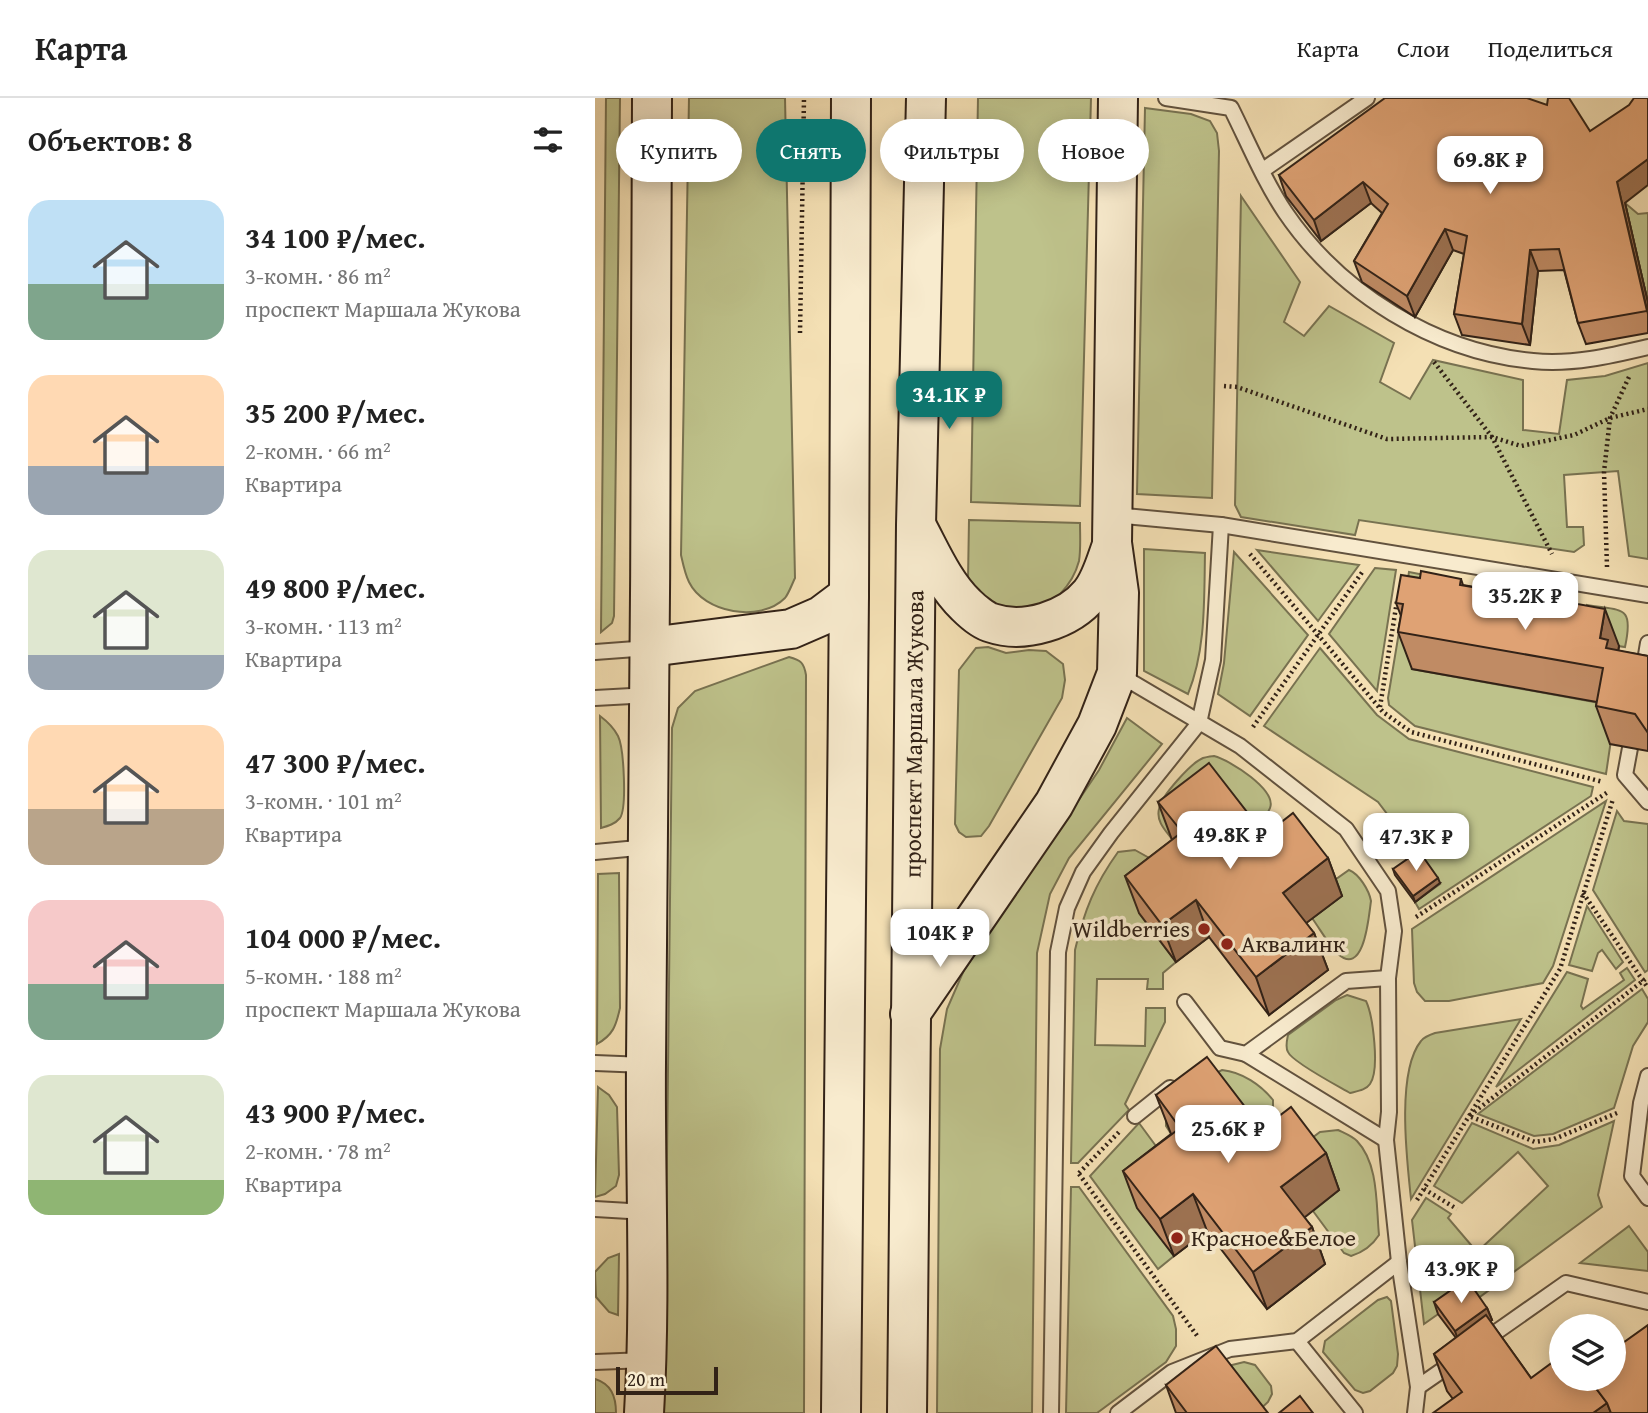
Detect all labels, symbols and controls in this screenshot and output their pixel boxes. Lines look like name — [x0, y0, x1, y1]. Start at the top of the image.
text: Карта — [35, 24, 127, 72]
text: Карта — [1297, 31, 1359, 66]
text: Слои — [1397, 31, 1450, 66]
text: Поделиться — [1488, 31, 1613, 66]
text: Объектов: 8 — [28, 118, 192, 162]
chip: Купить — [616, 119, 742, 182]
chip: Снять — [756, 119, 866, 182]
chip: Фильтры — [880, 119, 1024, 182]
chip: Новое — [1038, 119, 1149, 182]
icon: filters — [529, 121, 567, 159]
pin: 69.8K ₽ — [1425, 136, 1555, 196]
text: 69.8K ₽ — [1453, 142, 1527, 175]
text: 34 100 ₽/мес. — [245, 215, 426, 259]
icon: home — [84, 228, 168, 312]
text: 3-комн. · 86 m² — [245, 259, 391, 292]
text: проспект Маршала Жукова — [245, 292, 521, 325]
pin: 34.1K ₽ — [884, 372, 1014, 431]
text: 34.1K ₽ — [912, 377, 986, 410]
text: 35 200 ₽/мес. — [245, 390, 426, 434]
icon: home — [84, 403, 168, 487]
text: 2-комн. · 66 m² — [245, 434, 391, 467]
text: Квартира — [245, 467, 342, 500]
text: 49 800 ₽/мес. — [245, 565, 426, 609]
pin: 35.2K ₽ — [1460, 573, 1590, 632]
icon: home — [84, 578, 168, 662]
text: 35.2K ₽ — [1488, 578, 1562, 611]
street label: проспект Маршала Жукова — [894, 589, 932, 878]
text: 3-комн. · 113 m² — [245, 609, 402, 642]
text: Квартира — [245, 642, 342, 675]
text: 47 300 ₽/мес. — [245, 740, 426, 784]
icon: home — [84, 753, 168, 837]
text: 3-комн. · 101 m² — [245, 784, 402, 817]
pin: 49.8K ₽ — [1165, 812, 1295, 871]
pin: 47.3K ₽ — [1351, 814, 1481, 873]
text: Квартира — [245, 817, 342, 850]
text: 49.8K ₽ — [1193, 817, 1267, 850]
text: 47.3K ₽ — [1379, 819, 1453, 852]
pin: 104K ₽ — [883, 910, 997, 969]
place label: Wildberries — [1072, 911, 1190, 946]
text: 104 000 ₽/мес. — [245, 915, 441, 959]
text: 104K ₽ — [906, 915, 974, 948]
marker: Wildberries — [1196, 921, 1212, 937]
place label: Аквалинк — [1241, 926, 1346, 961]
icon: home — [84, 928, 168, 1012]
marker: Аквалинк — [1219, 936, 1235, 952]
text: 5-комн. · 188 m² — [245, 959, 402, 992]
text: проспект Маршала Жукова — [245, 992, 521, 1025]
text: 43 900 ₽/мес. — [245, 1090, 426, 1134]
icon: home — [84, 1103, 168, 1187]
pin: 25.6K ₽ — [1163, 1105, 1293, 1165]
text: 25.6K ₽ — [1191, 1111, 1265, 1144]
text: 2-комн. · 78 m² — [245, 1134, 391, 1167]
text: Квартира — [245, 1167, 342, 1200]
place label: Красное&Белое — [1191, 1220, 1356, 1255]
marker: Красное&Белое — [1169, 1230, 1185, 1246]
pin: 43.9K ₽ — [1396, 1246, 1526, 1305]
text: 43.9K ₽ — [1424, 1251, 1498, 1284]
map controls — [1549, 1314, 1626, 1391]
button: layers — [1549, 1314, 1626, 1391]
scale bar — [616, 1364, 717, 1396]
text: 20 m — [627, 1365, 665, 1393]

